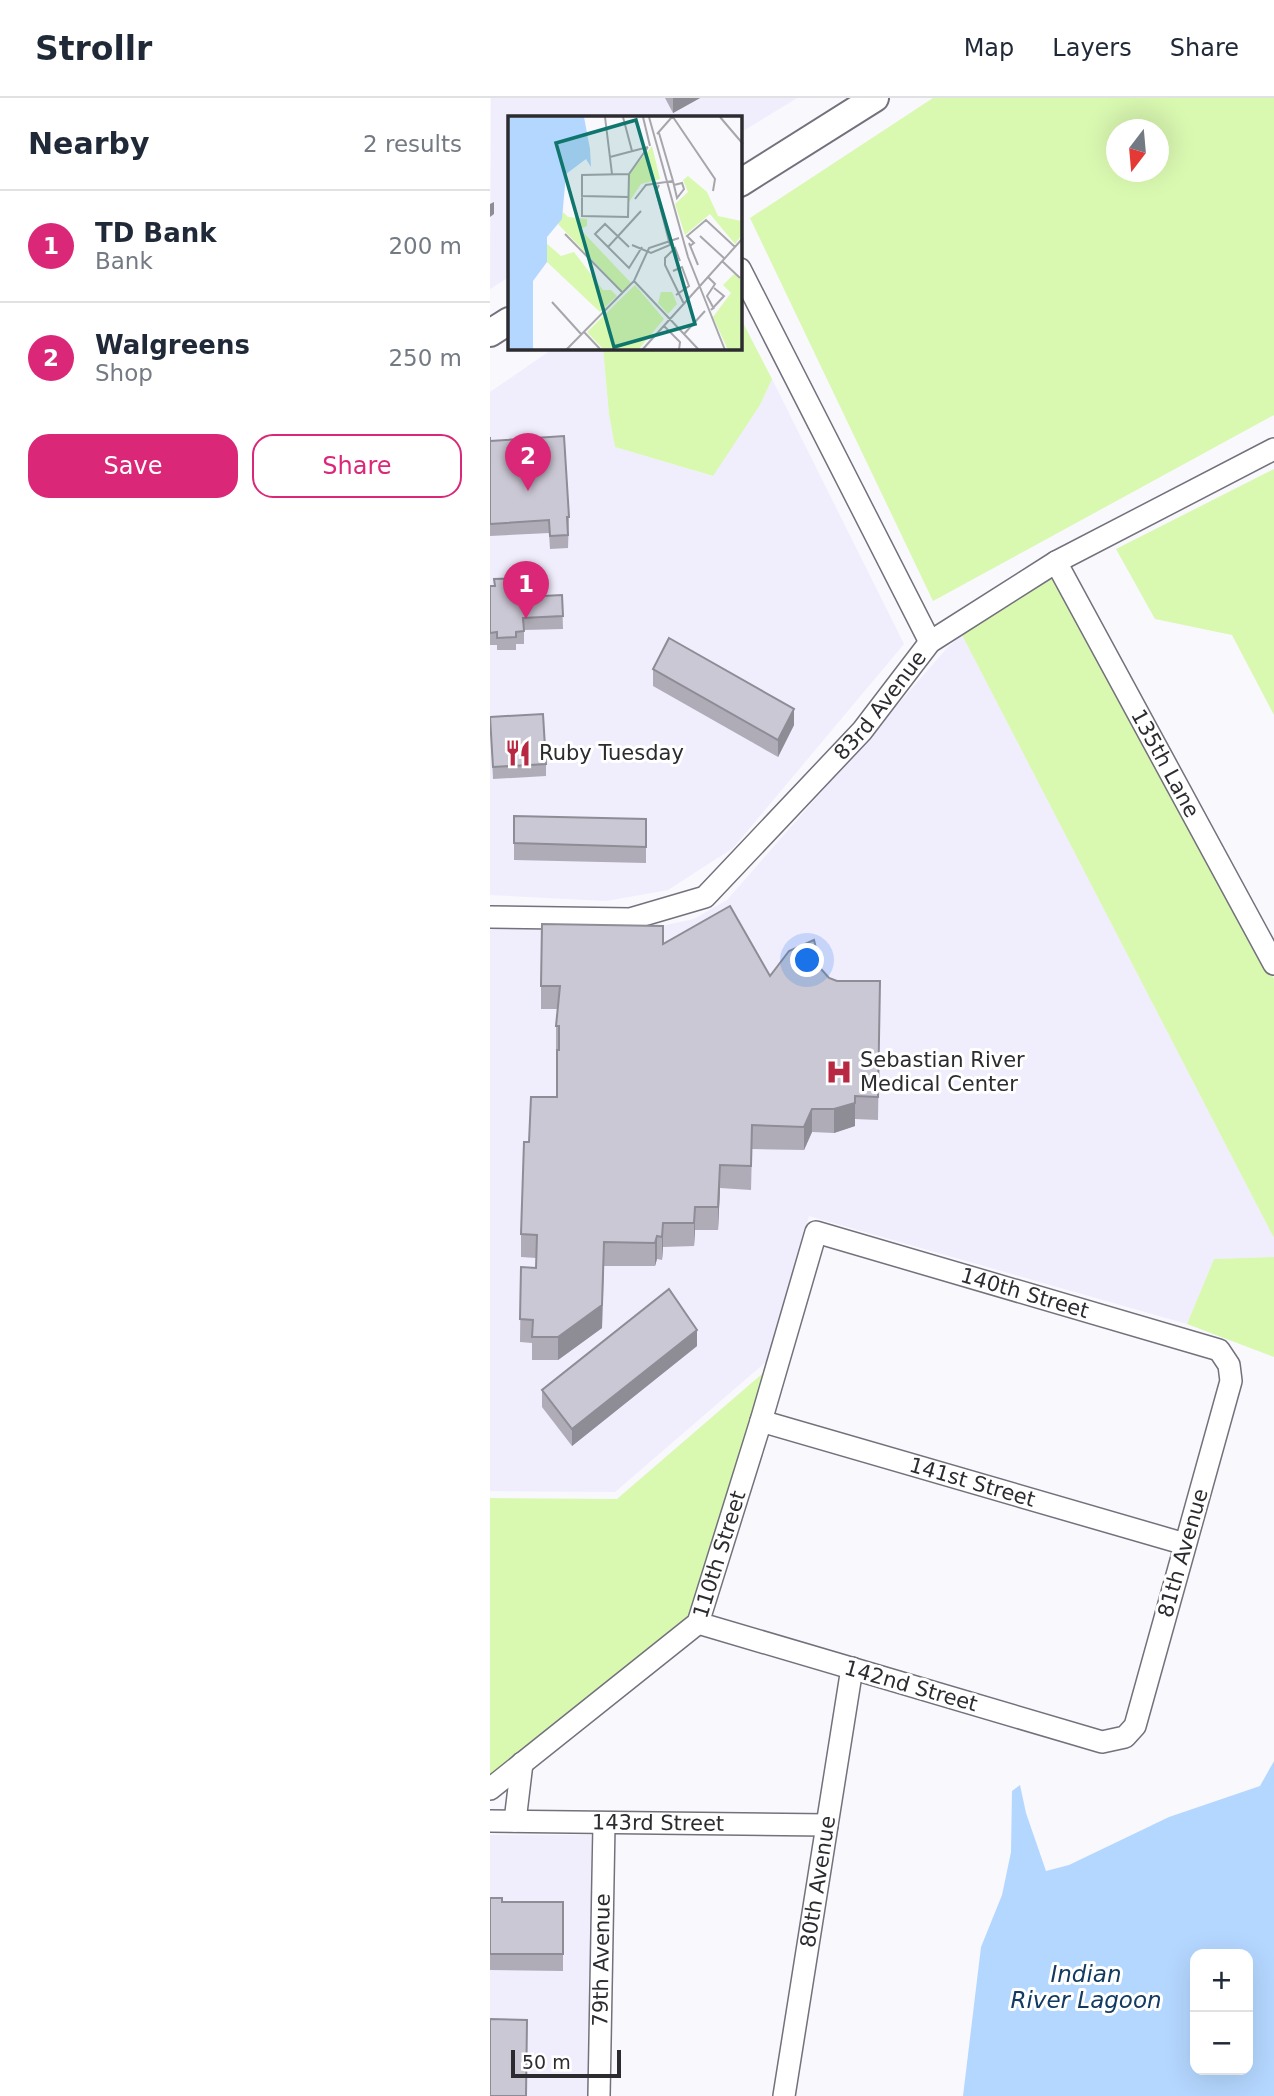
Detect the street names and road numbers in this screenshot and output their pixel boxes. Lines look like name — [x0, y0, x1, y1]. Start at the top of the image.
street label: 83rd Avenue — [829, 646, 931, 765]
street label: 135th Lane — [1126, 705, 1204, 821]
street label: 140th Street — [958, 1263, 1091, 1323]
street label: 141st Street — [907, 1453, 1038, 1512]
street label: 81th Avenue — [1153, 1486, 1213, 1620]
street label: 110th Street — [688, 1488, 751, 1621]
street label: 142nd Street — [842, 1656, 980, 1716]
street label: 143rd Street — [592, 1810, 724, 1836]
street label: 80th Avenue — [796, 1814, 840, 1949]
street label: 79th Avenue — [588, 1893, 615, 2027]

